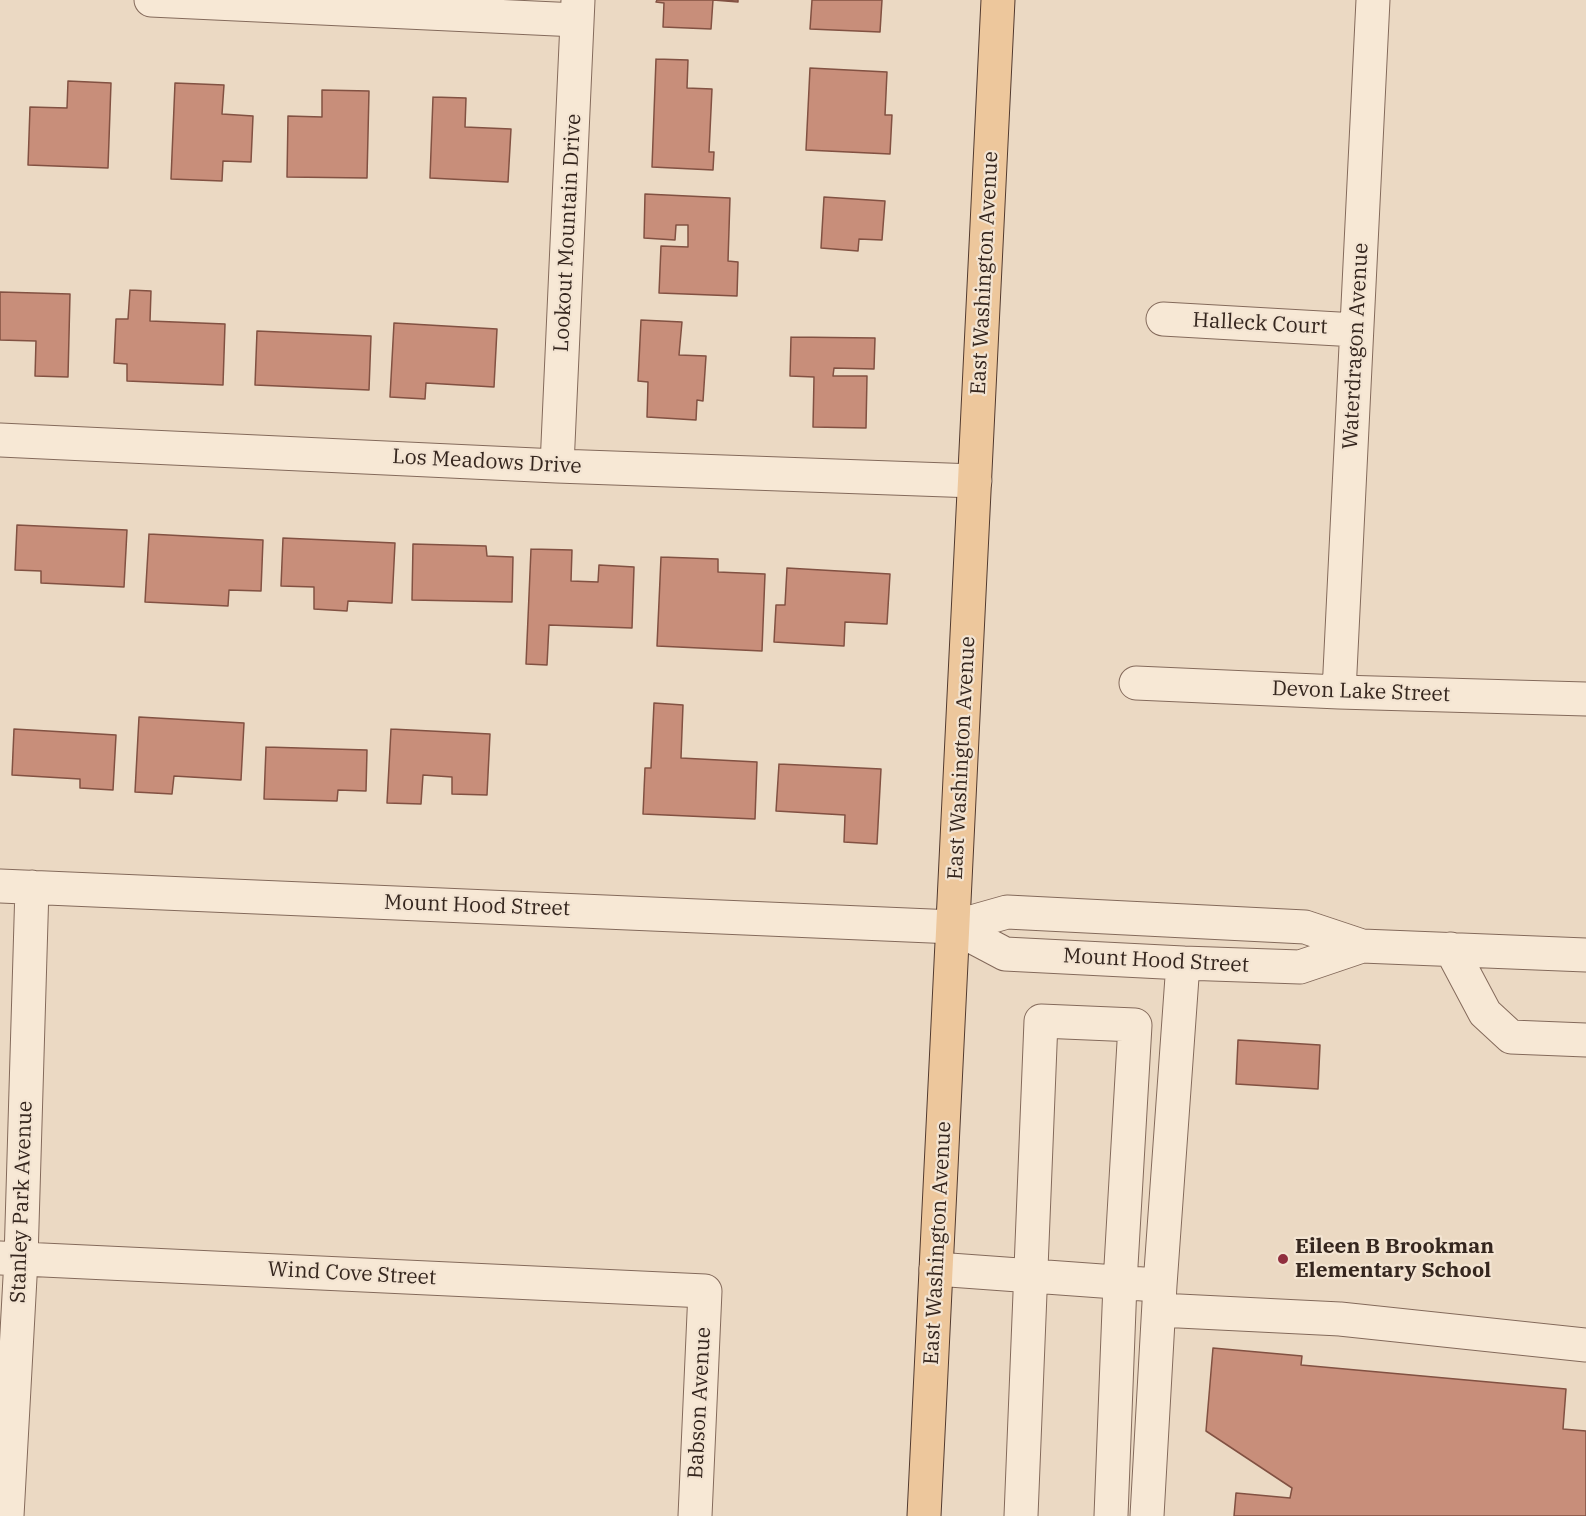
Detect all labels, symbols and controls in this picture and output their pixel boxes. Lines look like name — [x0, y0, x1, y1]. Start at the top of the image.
street label: Lookout Mountain Drive — [549, 113, 587, 353]
street label: East Washington Avenue — [966, 150, 1004, 396]
street label: Waterdragon Avenue — [1338, 242, 1374, 450]
street label: Halleck Court — [1192, 308, 1328, 340]
street label: Los Meadows Drive — [392, 444, 582, 480]
street label: East Washington Avenue — [943, 635, 981, 881]
street label: Devon Lake Street — [1272, 676, 1450, 708]
street label: Mount Hood Street — [384, 890, 570, 922]
street label: Mount Hood Street — [1062, 944, 1250, 978]
street label: Stanley Park Avenue — [6, 1100, 38, 1304]
street label: East Washington Avenue — [919, 1120, 957, 1366]
place label: Eileen B Brookman Elementary School — [1295, 1234, 1494, 1284]
marker: Eileen B Brookman Elementary School — [1276, 1252, 1290, 1266]
street label: Wind Cove Street — [267, 1257, 437, 1291]
street label: Babson Avenue — [683, 1326, 717, 1480]

